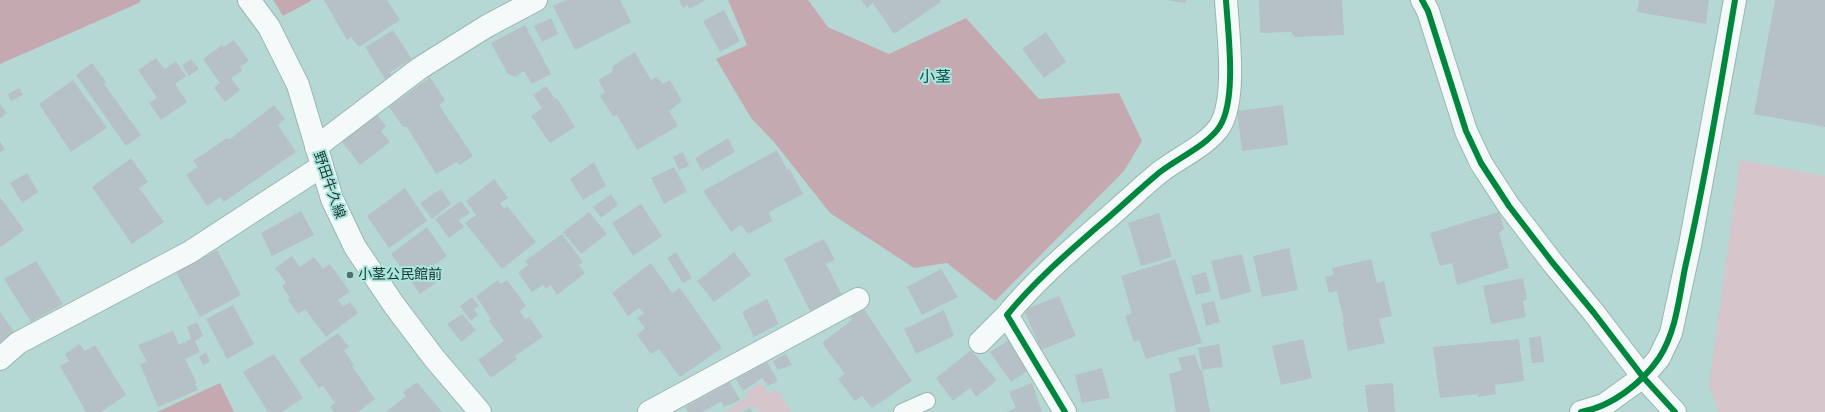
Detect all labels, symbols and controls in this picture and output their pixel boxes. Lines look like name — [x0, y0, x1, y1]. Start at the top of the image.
district label: 小茎 — [919, 67, 951, 87]
street label: 野田牛久線 — [310, 149, 348, 221]
place label: 小茎公民館前 — [358, 267, 442, 283]
marker: 小茎公民館前 — [345, 270, 355, 280]

